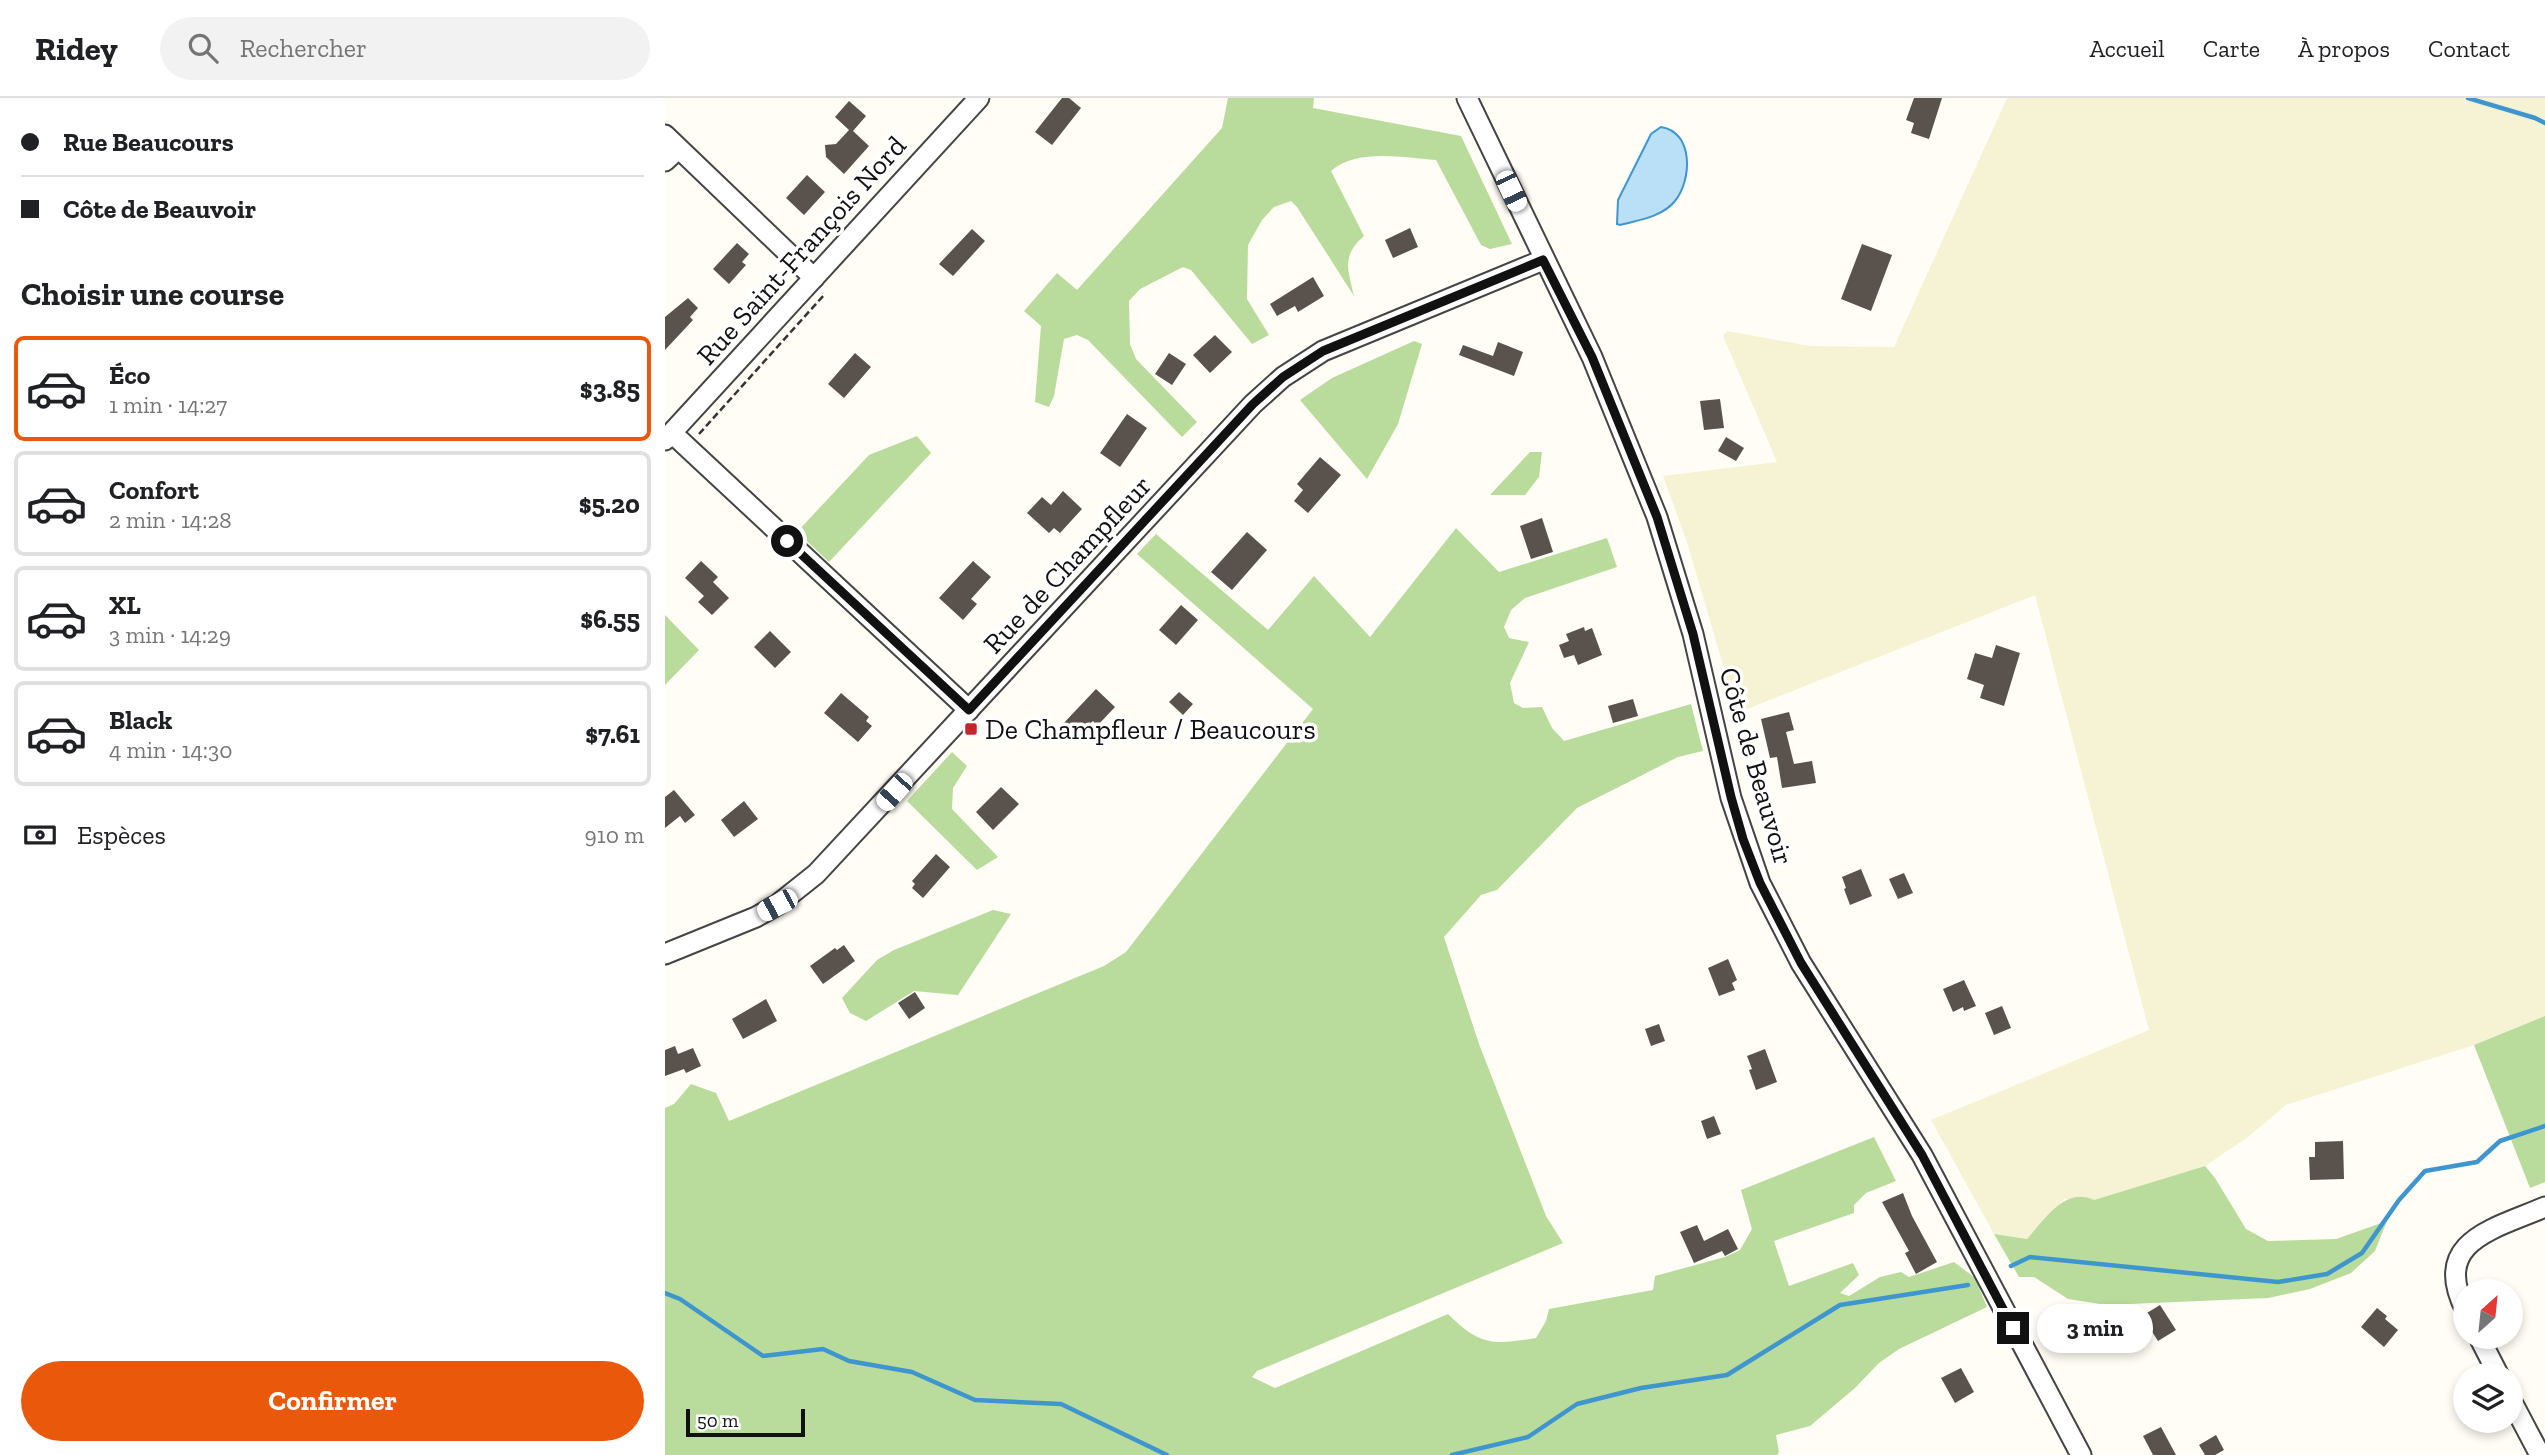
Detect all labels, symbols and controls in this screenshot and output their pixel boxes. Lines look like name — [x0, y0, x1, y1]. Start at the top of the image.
search box — [160, 17, 650, 80]
text: Ridey — [35, 29, 118, 68]
icon: search — [184, 29, 222, 67]
text: Rechercher — [240, 32, 367, 64]
text: Accueil — [2089, 34, 2165, 63]
text: Carte — [2203, 34, 2260, 63]
text: À propos — [2298, 34, 2390, 63]
text: Contact — [2428, 34, 2510, 63]
text: Rue Beaucours — [63, 126, 234, 158]
street label: Rue Saint-François Nord — [690, 129, 913, 372]
car — [1493, 168, 1530, 214]
text: Côte de Beauvoir — [63, 193, 256, 225]
text: Choisir une course — [21, 275, 284, 313]
icon: car — [25, 357, 88, 420]
text: Éco — [109, 359, 150, 391]
text: $3.85 — [580, 373, 640, 405]
text: 1 min · 14:27 — [109, 391, 227, 419]
street label: Rue de Champfleur — [977, 469, 1158, 660]
icon: car — [25, 472, 88, 535]
text: Confort — [109, 474, 199, 506]
text: $5.20 — [579, 488, 640, 520]
text: 2 min · 14:28 — [109, 506, 232, 534]
route start — [771, 525, 803, 557]
icon: car — [25, 587, 88, 650]
text: XL — [109, 589, 141, 621]
text: $6.55 — [580, 603, 640, 635]
text: 3 min · 14:29 — [109, 621, 231, 649]
street label: Côte de Beauvoir — [1713, 664, 1800, 869]
icon: car — [25, 702, 88, 765]
text: Black — [109, 704, 172, 736]
place label: De Champfleur / Beaucours — [985, 713, 1316, 746]
text: $7.61 — [585, 718, 640, 750]
marker: De Champfleur / Beaucours — [963, 721, 979, 737]
text: 4 min · 14:30 — [109, 736, 232, 764]
car — [873, 769, 916, 815]
icon: cash — [21, 816, 59, 854]
text: Espèces — [77, 819, 166, 851]
text: 910 m — [585, 821, 644, 849]
car — [754, 886, 801, 924]
north arrow — [2453, 1279, 2523, 1349]
map controls — [2453, 1279, 2523, 1433]
callout: 3 min — [2037, 1304, 2153, 1352]
route end — [1997, 1312, 2029, 1344]
text: 3 min — [2066, 1314, 2124, 1342]
button: Confirmer — [21, 1361, 644, 1441]
button: layers — [2453, 1363, 2523, 1433]
scale bar — [686, 1406, 805, 1438]
text: 50 m — [697, 1409, 738, 1432]

